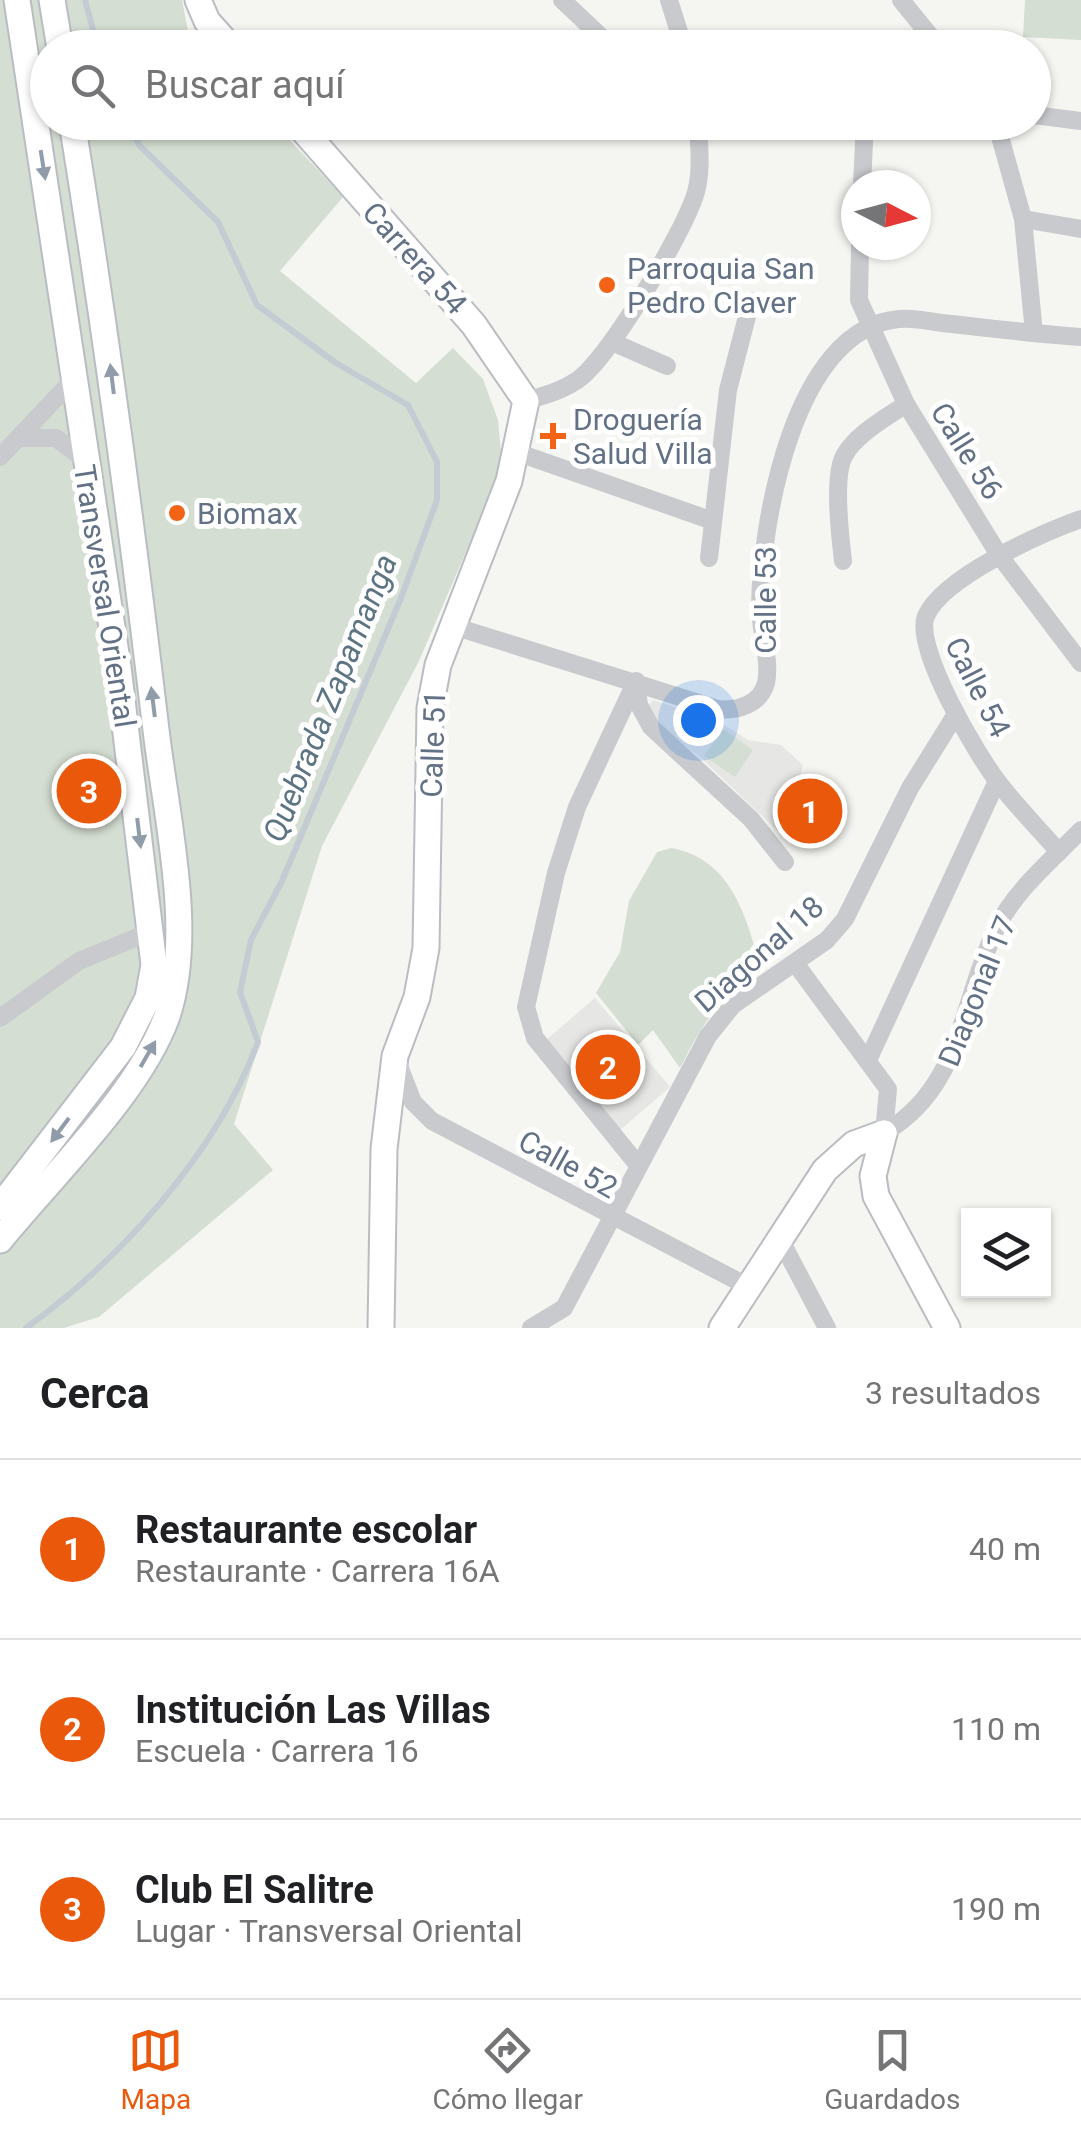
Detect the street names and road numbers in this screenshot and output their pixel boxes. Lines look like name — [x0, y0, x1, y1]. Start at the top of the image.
street label: Carrera 54 — [356, 195, 475, 321]
street label: Calle 56 — [924, 396, 1010, 506]
street label: Transversal Oriental — [67, 462, 143, 730]
street label: Calle 53 — [748, 546, 783, 654]
street label: Calle 54 — [938, 631, 1018, 743]
street label: Calle 51 — [414, 690, 452, 798]
street label: Diagonal 18 — [688, 889, 830, 1019]
street label: Diagonal 17 — [931, 911, 1023, 1071]
street label: Calle 52 — [512, 1123, 624, 1205]

